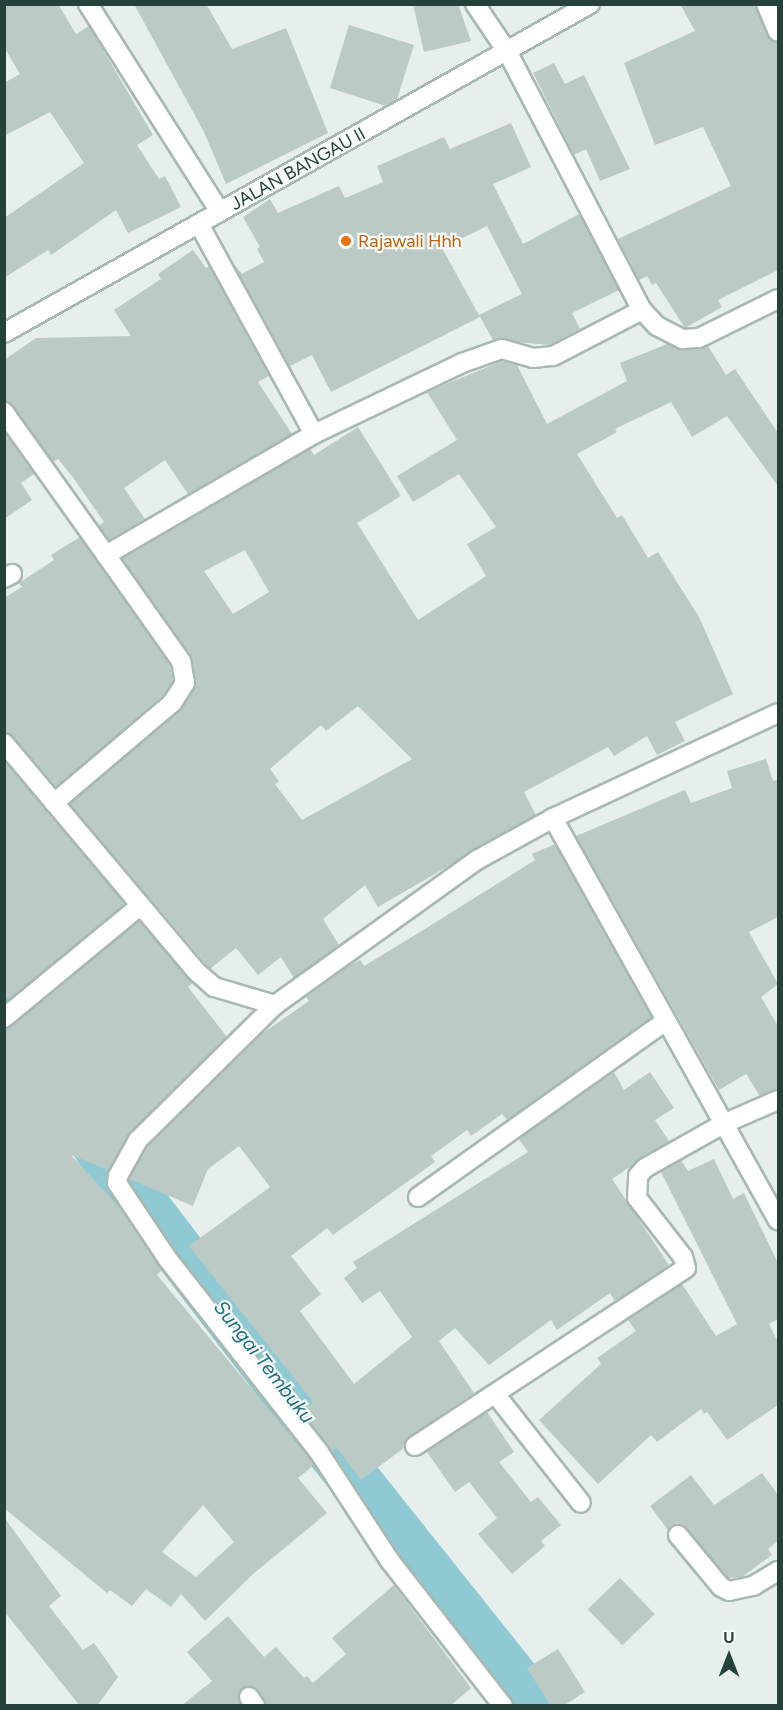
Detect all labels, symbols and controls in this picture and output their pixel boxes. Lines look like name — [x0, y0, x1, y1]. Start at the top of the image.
street label: JALAN BANGAU II — [227, 123, 369, 215]
place label: Rajawali Hhh — [358, 230, 462, 252]
marker: Rajawali Hhh — [339, 234, 353, 248]
water label: Sungai Tembuku — [209, 1296, 319, 1428]
north arrow — [699, 1626, 759, 1686]
text: U — [723, 1628, 735, 1647]

